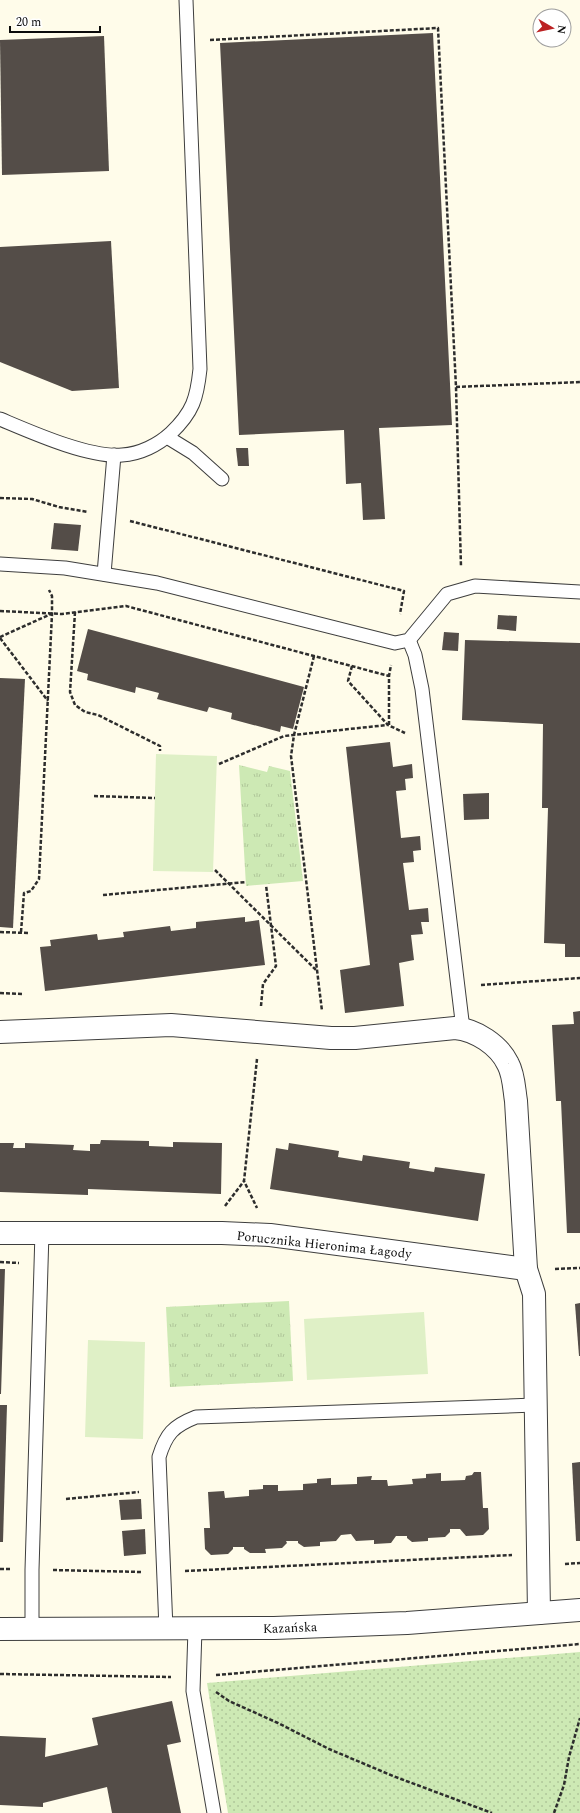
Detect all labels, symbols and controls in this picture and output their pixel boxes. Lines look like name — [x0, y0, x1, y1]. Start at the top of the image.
scale bar — [10, 8, 100, 34]
north arrow — [532, 8, 572, 48]
text: 20 m — [16, 13, 41, 32]
text: N — [552, 24, 570, 35]
street label: Porucznika Hieronima Łagody — [235, 1226, 413, 1264]
street label: Kazańska — [262, 1617, 318, 1639]

